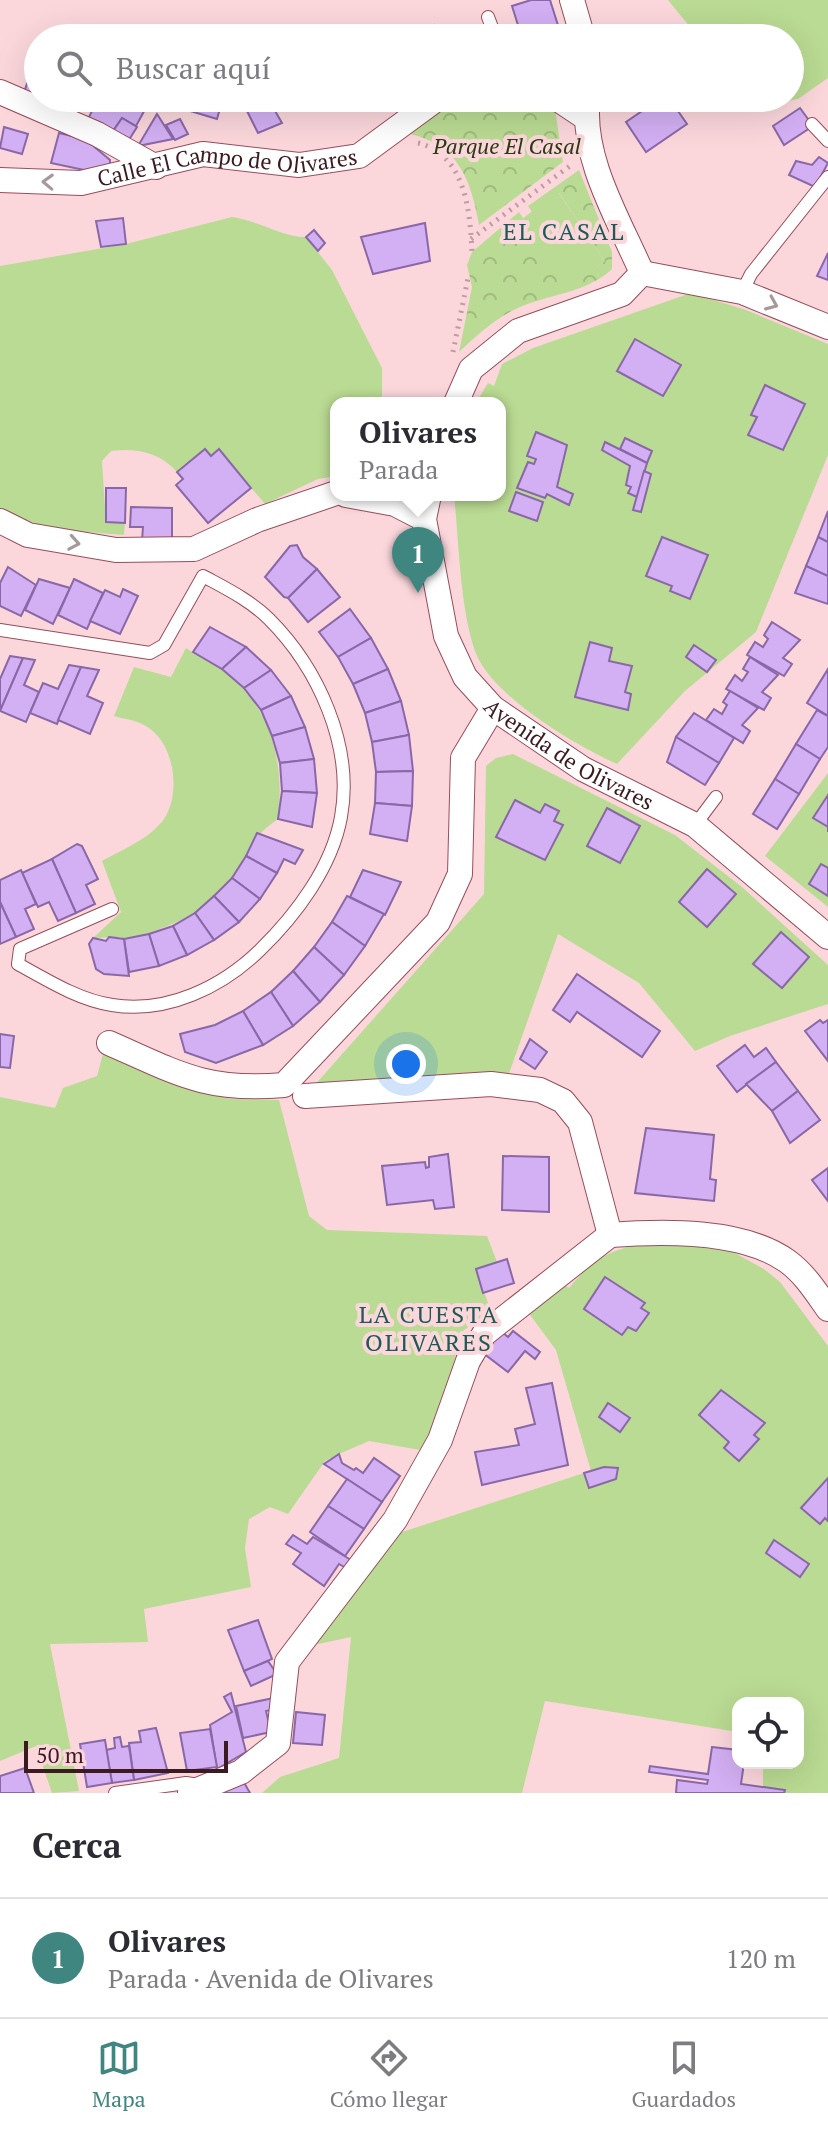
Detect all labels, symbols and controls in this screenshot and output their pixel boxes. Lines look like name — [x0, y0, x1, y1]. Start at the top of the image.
search box — [24, 24, 804, 112]
icon: search — [52, 46, 96, 90]
text: Buscar aquí — [116, 48, 270, 88]
park label: Parque El Casal — [432, 131, 581, 160]
street label: Calle El Campo de Olivares — [94, 139, 359, 193]
one-way arrow — [41, 173, 54, 190]
district label: EL CASAL — [503, 215, 625, 247]
one-way arrow — [764, 294, 778, 311]
popup — [330, 397, 506, 501]
text: Olivares — [359, 412, 477, 452]
text: Parada — [359, 452, 438, 486]
pin: 1 — [392, 527, 444, 593]
one-way arrow — [68, 533, 81, 550]
street label: Avenida de Olivares — [478, 693, 659, 816]
your location — [386, 1044, 426, 1084]
district label: LA CUESTA OLIVARES — [359, 1298, 499, 1358]
map controls — [732, 1697, 804, 1769]
button: locate — [732, 1697, 804, 1769]
scale bar — [24, 1737, 228, 1773]
text: 50 m — [36, 1740, 84, 1769]
text: Cerca — [32, 1823, 122, 1868]
text: Olivares — [108, 1921, 226, 1961]
text: 1 — [51, 1941, 65, 1975]
text: 120 m — [726, 1941, 796, 1975]
text: Parada · Avenida de Olivares — [108, 1961, 434, 1995]
tab: Mapa — [92, 2036, 146, 2113]
tab: Cómo llegar — [330, 2036, 447, 2113]
tab: Guardados — [631, 2036, 736, 2113]

